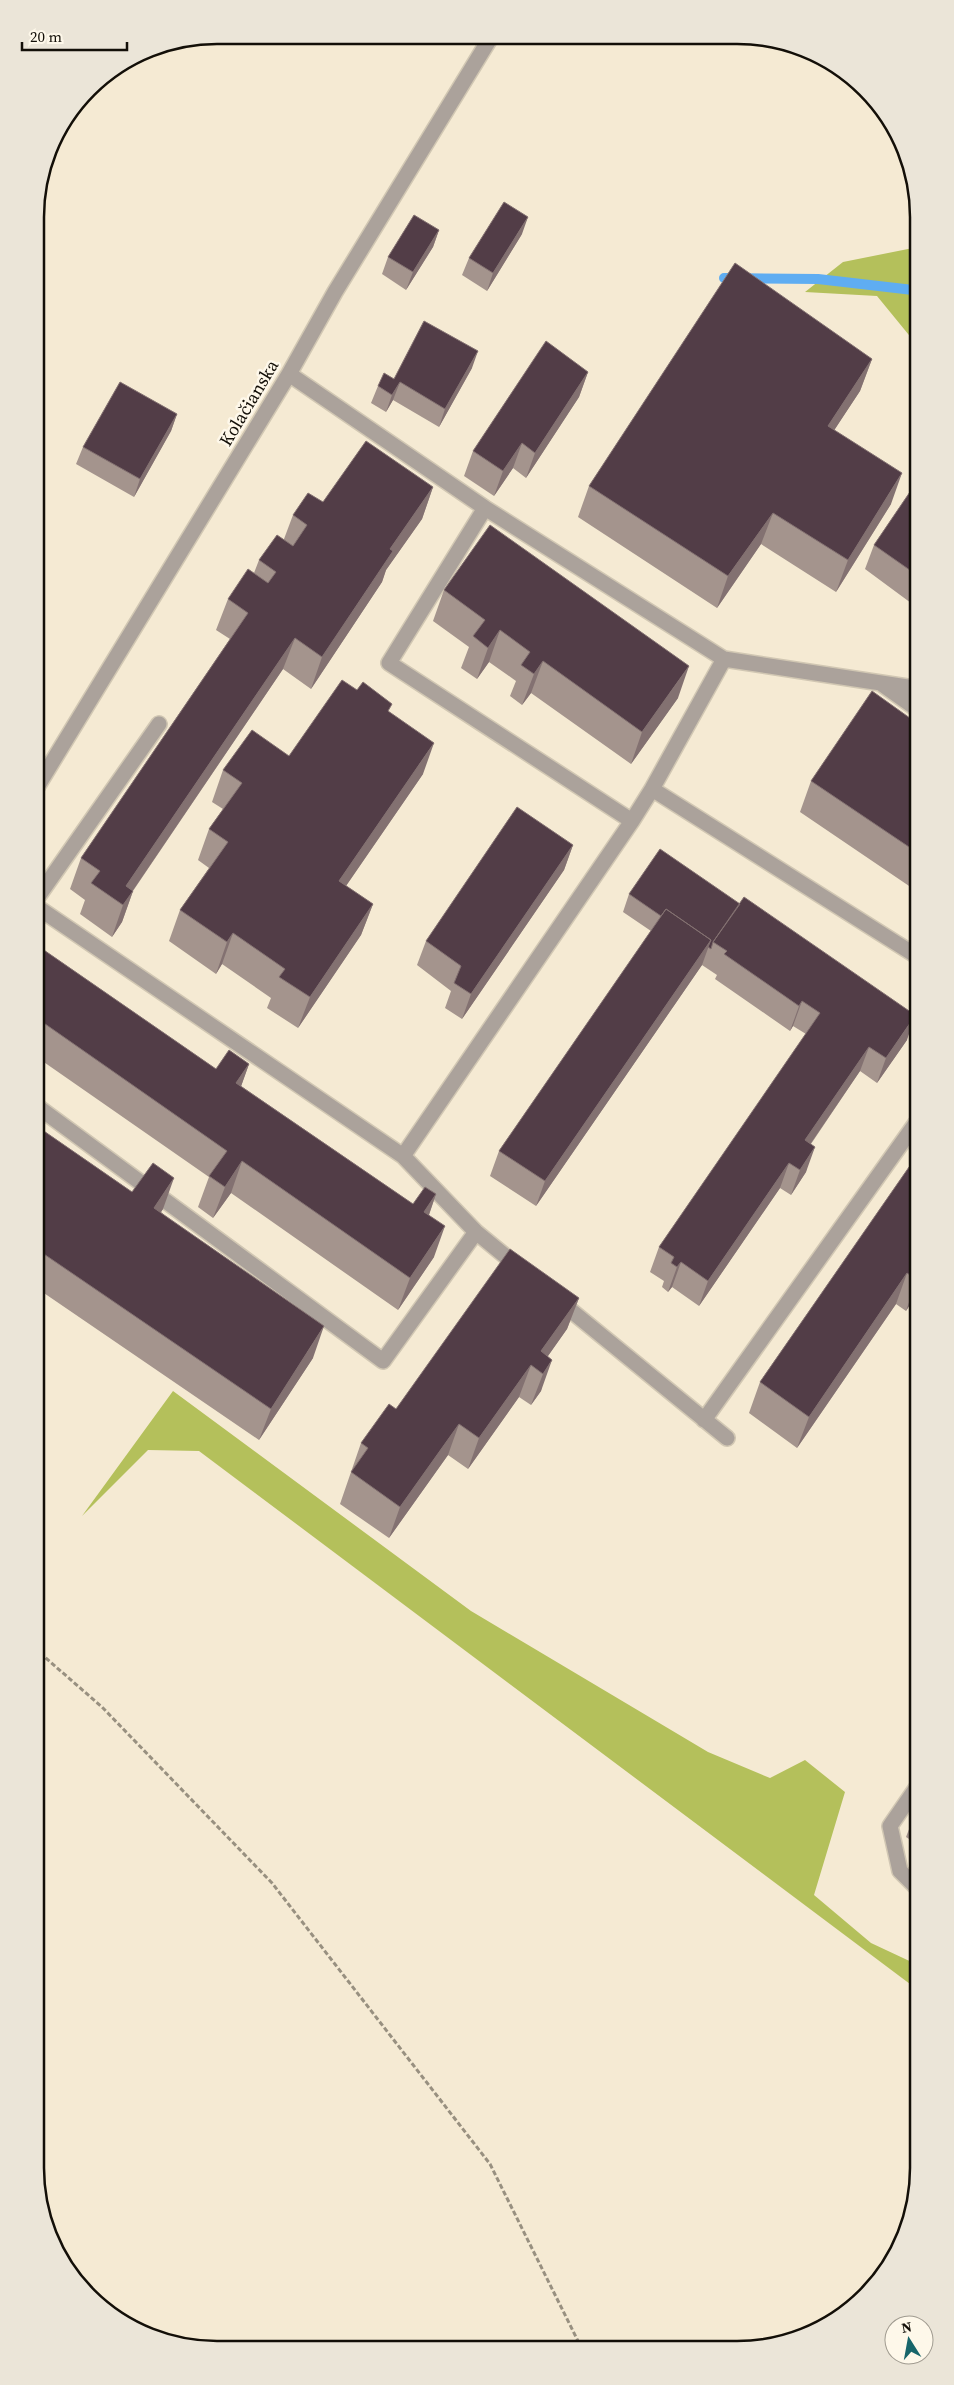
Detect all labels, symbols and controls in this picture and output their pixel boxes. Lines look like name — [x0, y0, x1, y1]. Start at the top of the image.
scale bar — [22, 20, 128, 52]
text: 20 m — [30, 26, 62, 47]
street label: Kolačianska — [213, 354, 285, 451]
north arrow — [884, 2315, 934, 2365]
text: N — [900, 2316, 913, 2338]

